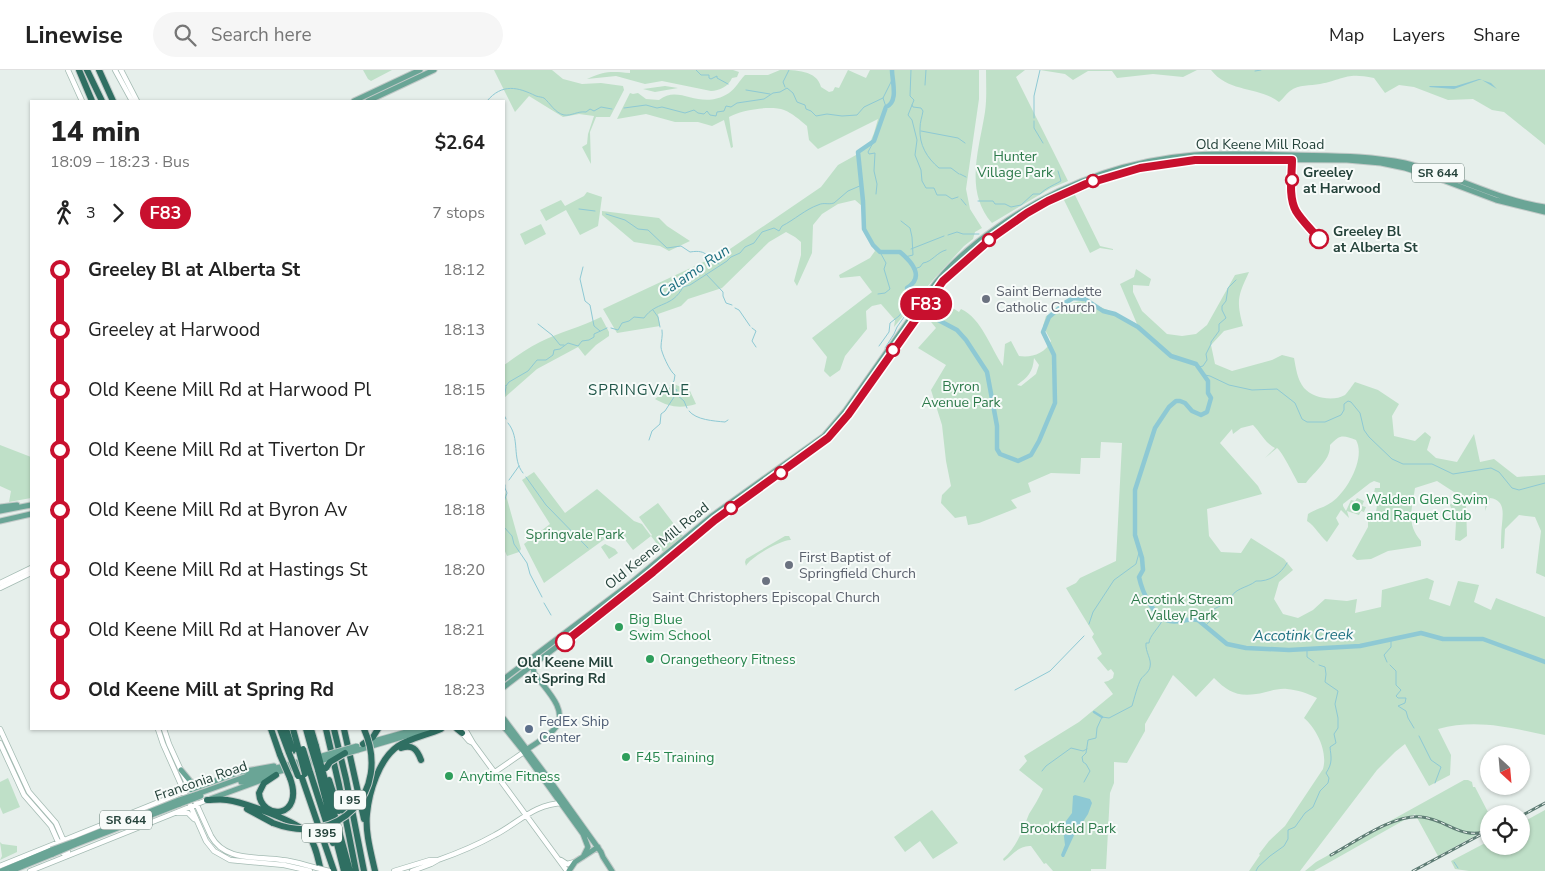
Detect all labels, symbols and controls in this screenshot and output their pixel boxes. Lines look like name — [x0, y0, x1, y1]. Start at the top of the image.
search box — [153, 12, 503, 57]
text: Linewise — [25, 19, 123, 51]
icon: search — [171, 21, 199, 49]
text: Search here — [211, 22, 312, 48]
text: Map — [1329, 23, 1364, 47]
text: Layers — [1392, 23, 1445, 47]
text: Share — [1473, 23, 1520, 47]
text: 14 min — [50, 113, 140, 151]
text: $2.64 — [435, 130, 485, 156]
street label: Old Keene Mill Road — [1196, 135, 1324, 154]
park label: Hunter Village Park — [976, 147, 1054, 182]
text: 18:09 – 18:23 · Bus — [50, 151, 190, 173]
place label: Greeley at Harwood — [1303, 163, 1381, 198]
road number: SR 644 — [1412, 164, 1464, 182]
marker: Greeley at Harwood — [1285, 173, 1299, 187]
unlabelled marker — [1086, 174, 1100, 188]
icon: walk — [50, 199, 78, 227]
icon: forward — [104, 199, 132, 227]
text: F83 — [150, 201, 181, 225]
text: 3 — [86, 202, 96, 224]
text: 7 stops — [432, 202, 485, 224]
place label: Greeley Bl at Alberta St — [1333, 222, 1418, 257]
marker: Greeley Bl at Alberta St — [1309, 229, 1329, 249]
unlabelled marker — [982, 233, 996, 247]
water label: Calamo Run — [654, 240, 734, 302]
text: Greeley Bl at Alberta St — [88, 257, 300, 283]
text: 18:12 — [443, 259, 485, 281]
place label: Saint Bernadette Catholic Church — [996, 282, 1102, 317]
line badge: F83 — [897, 288, 955, 320]
text: F83 — [910, 292, 942, 316]
marker: Saint Bernadette Catholic Church — [980, 293, 992, 305]
text: Greeley at Harwood — [88, 317, 260, 343]
text: 18:13 — [443, 319, 485, 341]
unlabelled marker — [886, 343, 900, 357]
text: Old Keene Mill Rd at Harwood Pl — [88, 377, 371, 403]
park label: Byron Avenue Park — [921, 377, 1002, 412]
text: 18:15 — [443, 379, 485, 401]
district label: SPRINGVALE — [588, 380, 690, 400]
text: Old Keene Mill Rd at Tiverton Dr — [88, 437, 365, 463]
text: 18:16 — [443, 439, 485, 461]
unlabelled marker — [774, 466, 788, 480]
place label: Walden Glen Swim and Raquet Club — [1366, 490, 1488, 525]
text: Old Keene Mill Rd at Byron Av — [88, 497, 347, 523]
street label: Old Keene Mill Road — [601, 498, 713, 594]
text: 18:18 — [443, 499, 485, 521]
unlabelled marker — [724, 501, 738, 515]
marker: Walden Glen Swim and Raquet Club — [1350, 501, 1362, 513]
park label: Springvale Park — [526, 525, 625, 544]
place label: First Baptist of Springfield Church — [799, 548, 916, 583]
text: Old Keene Mill Rd at Hastings St — [88, 557, 367, 583]
text: 18:20 — [443, 559, 485, 581]
marker: First Baptist of Springfield Church — [783, 559, 795, 571]
marker: Saint Christophers Episcopal Church — [760, 575, 772, 587]
place label: Saint Christophers Episcopal Church — [652, 588, 880, 607]
park label: Accotink Stream Valley Park — [1131, 590, 1233, 625]
place label: Big Blue Swim School — [629, 610, 712, 645]
text: Old Keene Mill Rd at Hanover Av — [88, 617, 369, 643]
text: 18:21 — [443, 619, 485, 641]
marker: Big Blue Swim School — [613, 621, 625, 633]
water label: Accotink Creek — [1252, 624, 1354, 646]
marker: Old Keene Mill at Spring Rd — [555, 632, 575, 652]
place label: Orangetheory Fitness — [660, 650, 796, 669]
place label: Old Keene Mill at Spring Rd — [517, 653, 614, 688]
marker: Orangetheory Fitness — [644, 653, 656, 665]
text: Old Keene Mill at Spring Rd — [88, 677, 334, 703]
text: 18:23 — [443, 679, 485, 701]
place label: FedEx Ship Center — [539, 712, 609, 747]
marker: FedEx Ship Center — [523, 723, 535, 735]
north arrow — [1480, 745, 1530, 795]
map controls — [1480, 745, 1530, 855]
place label: F45 Training — [636, 748, 714, 767]
marker: F45 Training — [620, 751, 632, 763]
street label: Franconia Road — [152, 756, 250, 806]
place label: Anytime Fitness — [459, 767, 561, 786]
marker: Anytime Fitness — [443, 770, 455, 782]
road number: I 95 — [334, 790, 366, 810]
button: locate — [1480, 805, 1530, 855]
road number: SR 644 — [100, 810, 152, 830]
park label: Brookfield Park — [1020, 819, 1117, 838]
road number: I 395 — [302, 824, 342, 842]

